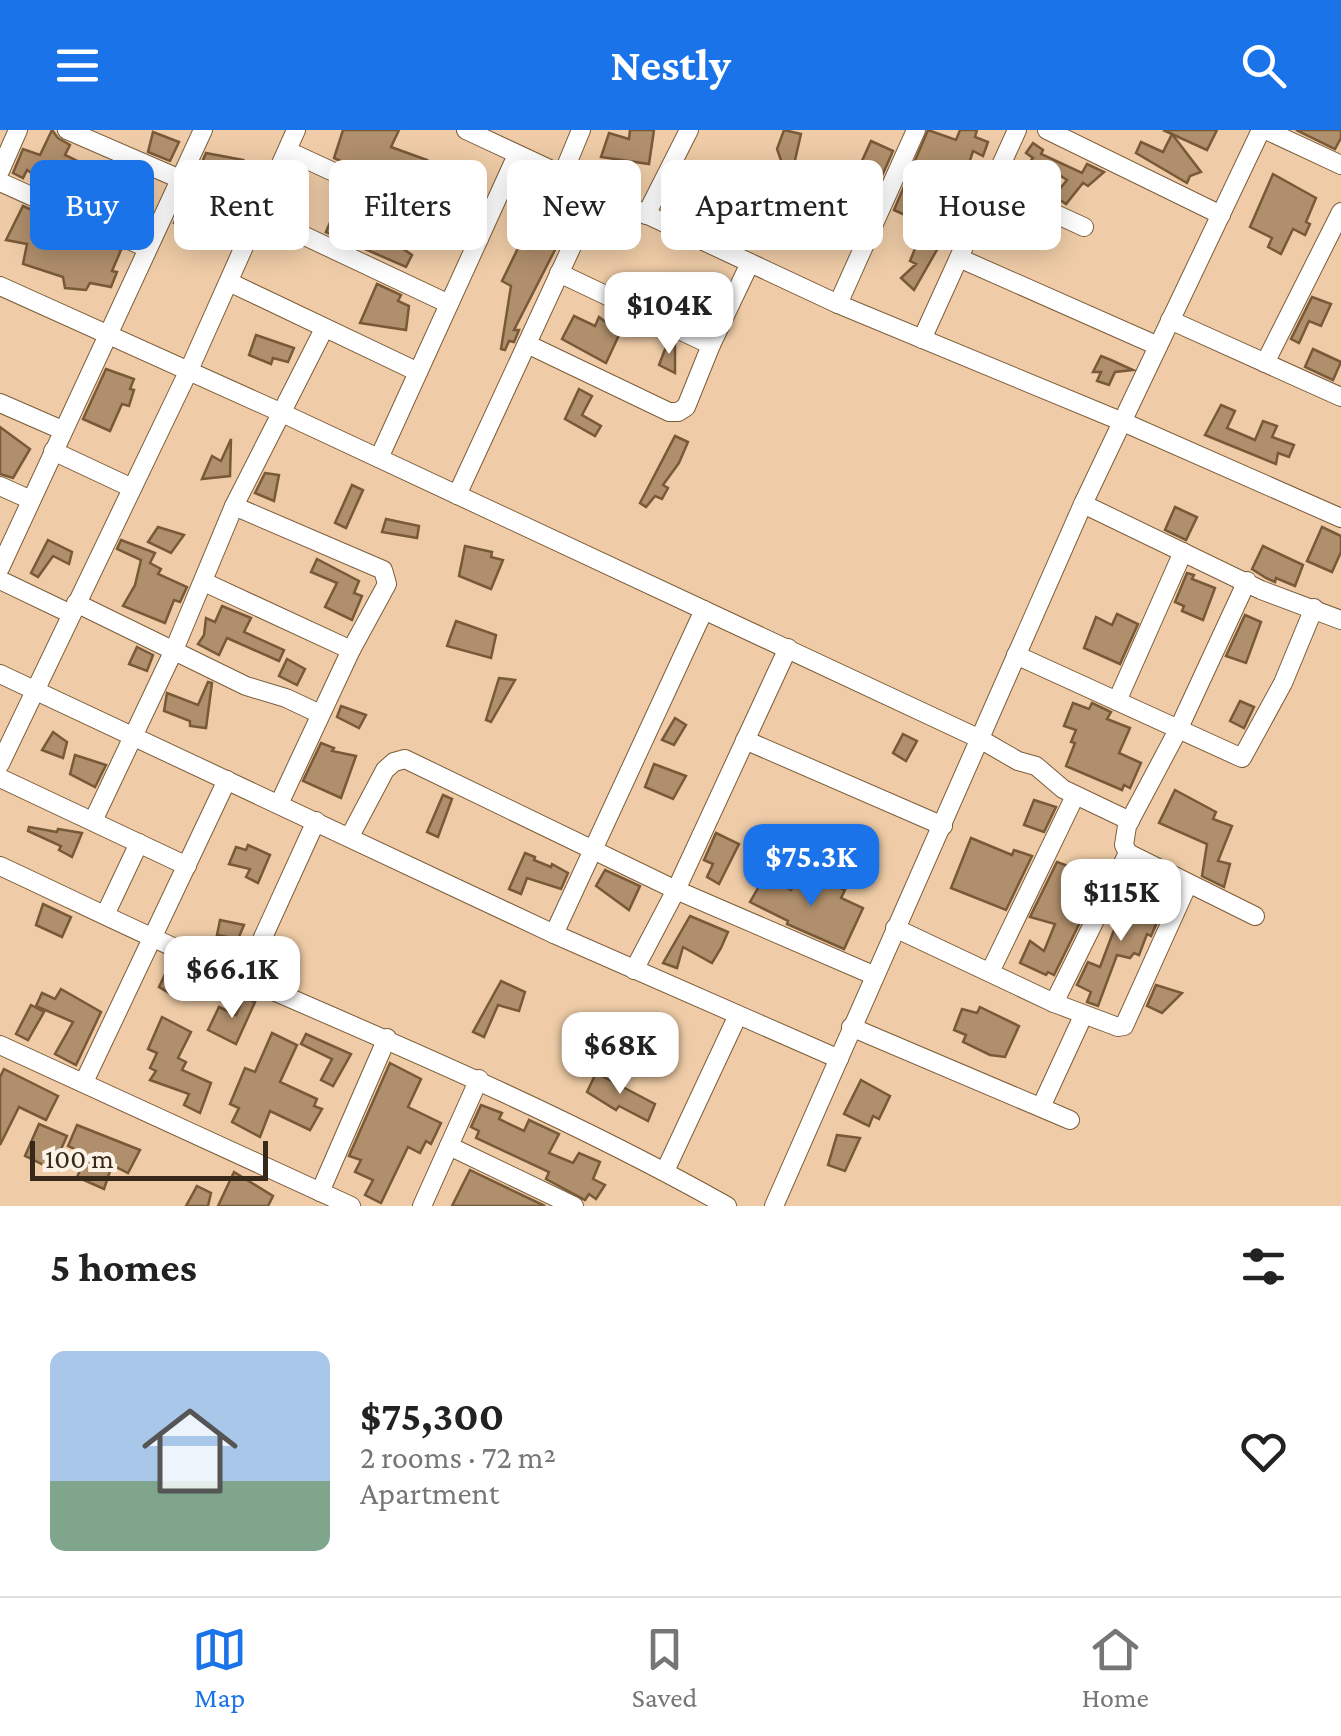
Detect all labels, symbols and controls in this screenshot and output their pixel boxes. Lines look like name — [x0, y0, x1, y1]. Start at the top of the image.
icon: menu — [50, 38, 105, 93]
icon: search — [1236, 38, 1291, 93]
text: Nestly — [610, 40, 731, 90]
chip: Buy — [30, 160, 154, 250]
chip: Rent — [174, 160, 309, 250]
chip: Filters — [329, 160, 487, 250]
chip: New — [507, 160, 641, 250]
chip: Apartment — [661, 160, 883, 250]
chip: House — [903, 160, 1061, 250]
pin: $104K — [599, 272, 739, 357]
text: $104K — [626, 286, 712, 322]
pin: $75.3K — [730, 824, 892, 909]
text: $75.3K — [765, 838, 857, 874]
pin: $115K — [1051, 859, 1191, 944]
text: $115K — [1083, 873, 1159, 909]
pin: $66.1K — [151, 936, 313, 1021]
text: $66.1K — [186, 950, 278, 986]
pin: $68K — [561, 1012, 679, 1097]
text: $68K — [584, 1026, 656, 1062]
scale bar — [30, 1136, 268, 1180]
text: 100 m — [45, 1143, 114, 1174]
icon: filters — [1236, 1239, 1291, 1294]
text: 5 homes — [50, 1243, 197, 1290]
icon: home — [130, 1391, 250, 1511]
text: $75,300 — [360, 1392, 504, 1439]
icon: heart — [1236, 1424, 1291, 1479]
text: 2 rooms · 72 m² — [360, 1439, 556, 1475]
text: Apartment — [360, 1475, 499, 1511]
tab: Map — [192, 1622, 247, 1713]
tab: Saved — [632, 1622, 697, 1713]
tab: Home — [1082, 1622, 1149, 1713]

